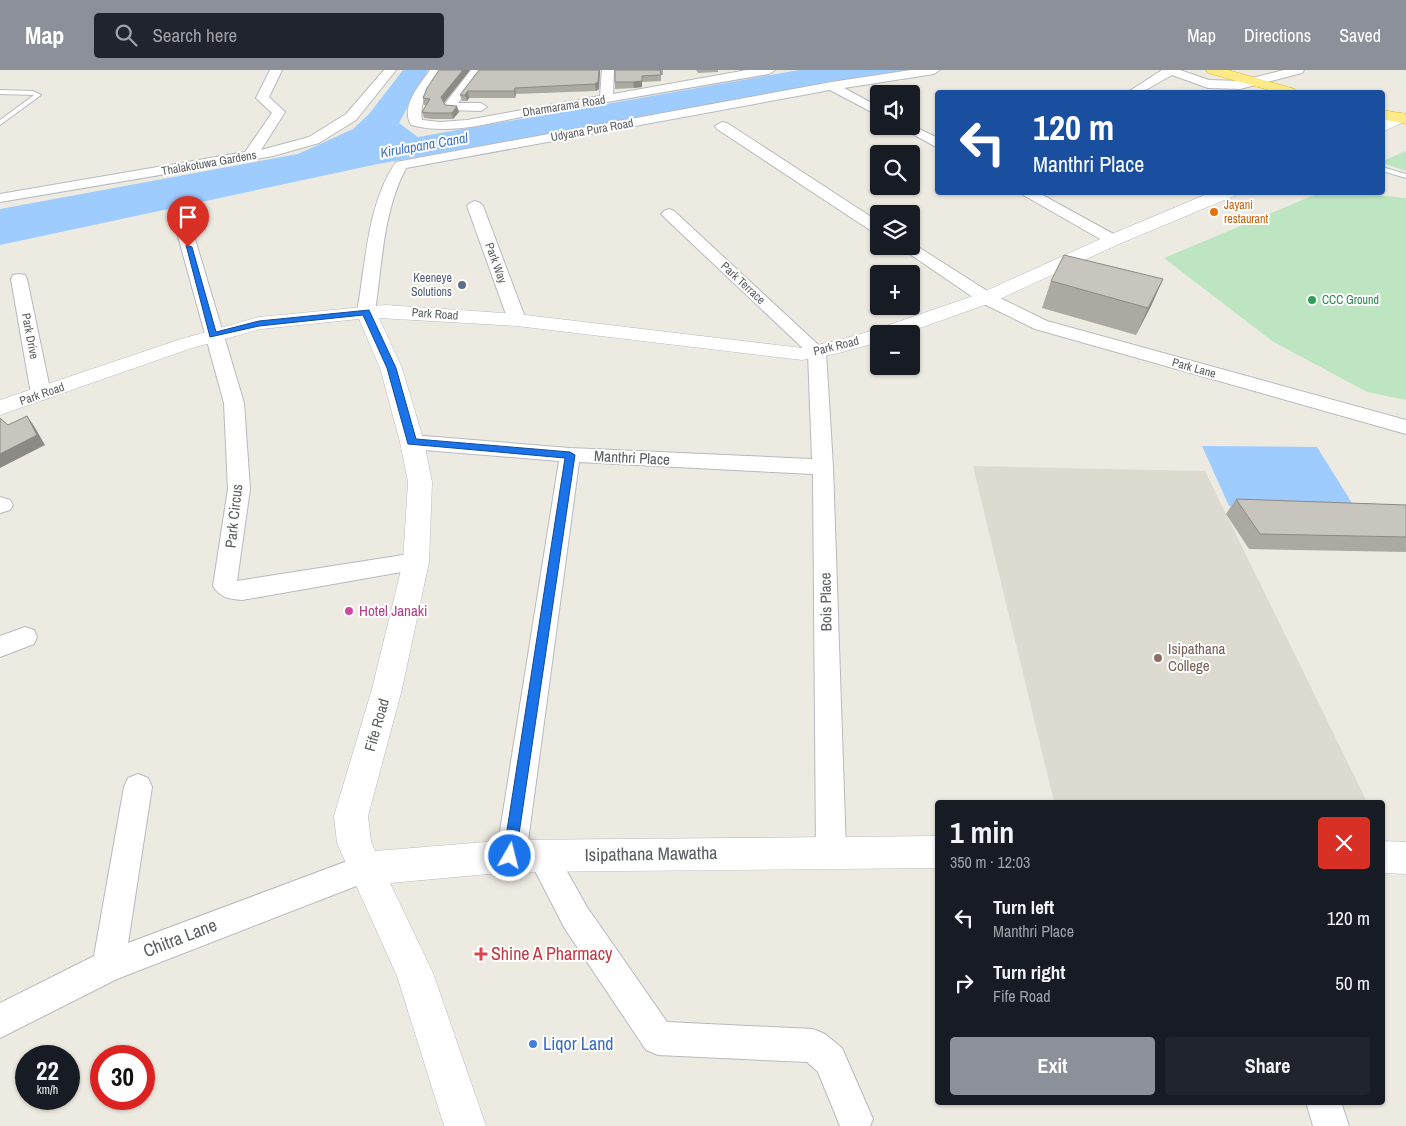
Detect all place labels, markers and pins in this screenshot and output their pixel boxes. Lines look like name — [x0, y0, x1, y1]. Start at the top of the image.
pin — [167, 196, 209, 247]
place label: Jayani restaurant — [1224, 197, 1269, 227]
marker: Jayani restaurant — [1208, 206, 1220, 218]
place label: Keeneye Solutions — [411, 270, 452, 300]
marker: Keeneye Solutions — [456, 279, 468, 291]
place label: CCC Ground — [1322, 292, 1379, 308]
marker: CCC Ground — [1306, 294, 1318, 306]
place label: Hotel Janaki — [359, 600, 427, 621]
marker: Hotel Janaki — [343, 605, 355, 617]
place label: Isipathana College — [1168, 638, 1226, 676]
marker: Isipathana College — [1152, 652, 1164, 664]
place label: Shine A Pharmacy — [491, 941, 613, 966]
marker: Shine A Pharmacy — [475, 948, 487, 960]
place label: Liqor Land — [543, 1031, 614, 1056]
marker: Liqor Land — [527, 1038, 539, 1050]

